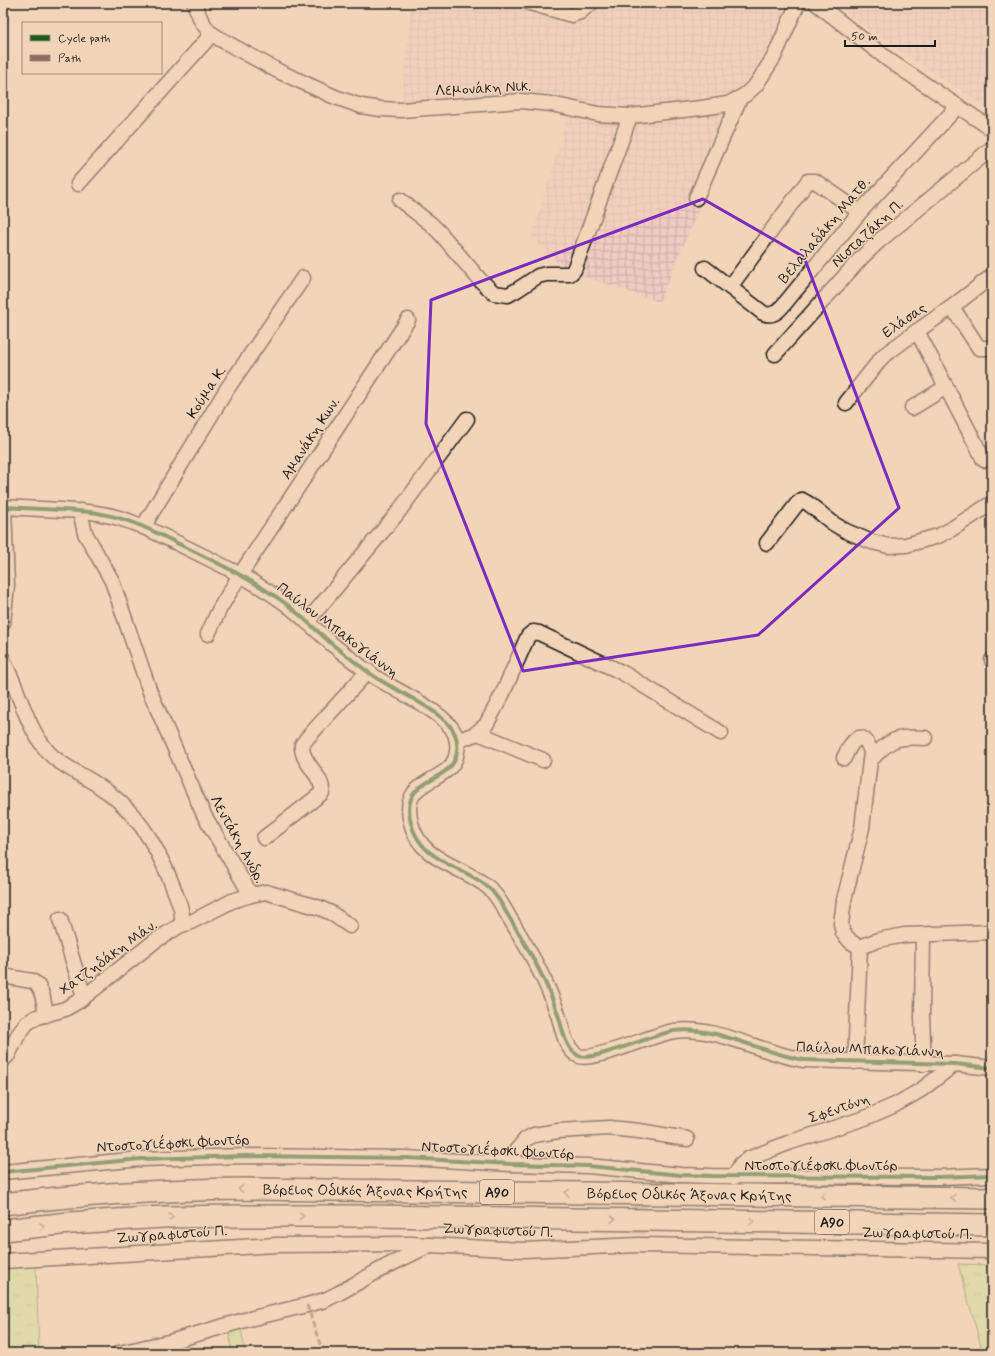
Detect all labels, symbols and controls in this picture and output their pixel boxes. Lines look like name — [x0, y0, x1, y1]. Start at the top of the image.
legend — [22, 22, 162, 74]
scale bar — [845, 22, 935, 48]
text: 50 m — [851, 29, 878, 45]
text: Cycle path — [58, 31, 110, 47]
text: Path — [58, 51, 81, 67]
street label: Λεμονάκη Νικ. — [435, 76, 532, 102]
street label: Βελαλαδάκη Ματθ. — [774, 173, 875, 288]
street label: Νισταζάκη Π. — [827, 195, 908, 272]
street label: Ελάσας — [879, 298, 931, 343]
street label: Κούμα Κ. — [182, 362, 231, 423]
street label: Αμανάκη Κων. — [277, 393, 345, 484]
street label: Παύλου Μπακογιάννη — [272, 578, 403, 683]
street label: Λεντάκη Ανδρ. — [205, 792, 270, 887]
street label: Χατζηδάκη Μάν. — [56, 916, 162, 1000]
street label: Παύλου Μπακογιάννη — [796, 1037, 944, 1063]
street label: Σφεντόνη — [806, 1089, 873, 1129]
street label: Ντοστογιέφσκι Φιοντόρ — [96, 1130, 250, 1158]
street label: Ντοστογιέφσκι Φιοντόρ — [421, 1137, 575, 1165]
street label: Ντοστογιέφσκι Φιοντόρ — [744, 1156, 898, 1176]
street label: Βόρειος Οδικός Άξονας Κρήτης — [263, 1180, 468, 1203]
road number: Α90 — [480, 1180, 514, 1204]
street label: Βόρειος Οδικός Άξονας Κρήτης — [587, 1184, 792, 1207]
one-way arrow — [238, 1185, 244, 1193]
one-way arrow — [564, 1189, 570, 1197]
one-way arrow — [820, 1192, 826, 1200]
one-way arrow — [950, 1194, 956, 1202]
road number: Α90 — [815, 1210, 849, 1234]
one-way arrow — [298, 1212, 304, 1220]
one-way arrow — [168, 1213, 174, 1221]
one-way arrow — [610, 1215, 616, 1223]
one-way arrow — [749, 1217, 755, 1225]
street label: Ζωγραφιστού Π. — [442, 1219, 554, 1243]
one-way arrow — [39, 1221, 45, 1230]
street label: Ζωγραφιστού Π. — [116, 1221, 228, 1249]
street label: Ζωγραφιστού Π. — [861, 1223, 973, 1245]

